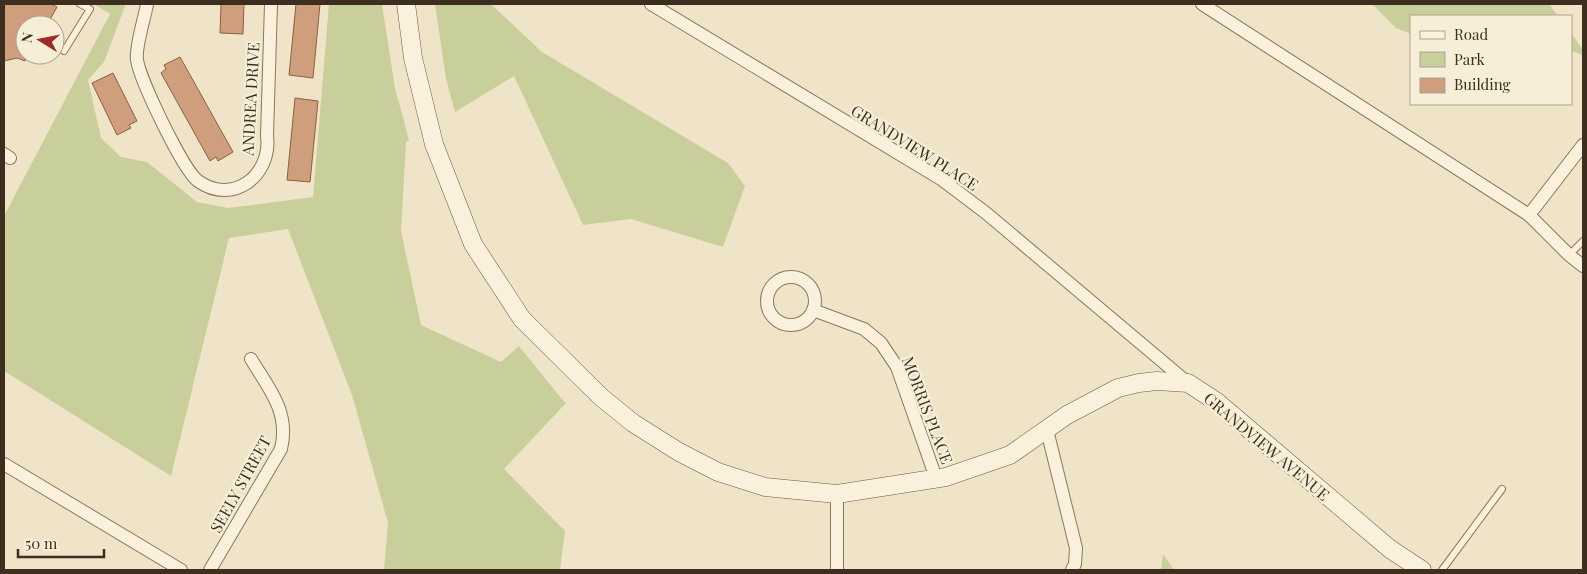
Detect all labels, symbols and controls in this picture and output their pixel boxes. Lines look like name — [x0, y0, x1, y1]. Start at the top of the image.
north arrow — [15, 15, 65, 65]
legend — [1410, 15, 1572, 105]
text: Road — [1454, 24, 1488, 44]
text: N — [16, 31, 37, 44]
street label: ANDREA DRIVE — [236, 42, 263, 157]
text: Park — [1454, 49, 1486, 69]
text: Building — [1454, 74, 1511, 94]
street label: GRANDVIEW PLACE — [847, 99, 983, 195]
street label: MORRIS PLACE — [898, 353, 958, 467]
street label: GRANDVIEW AVENUE — [1200, 387, 1334, 505]
street label: SEELY STREET — [205, 432, 275, 536]
scale bar — [18, 526, 104, 558]
text: 50 m — [25, 533, 58, 553]

